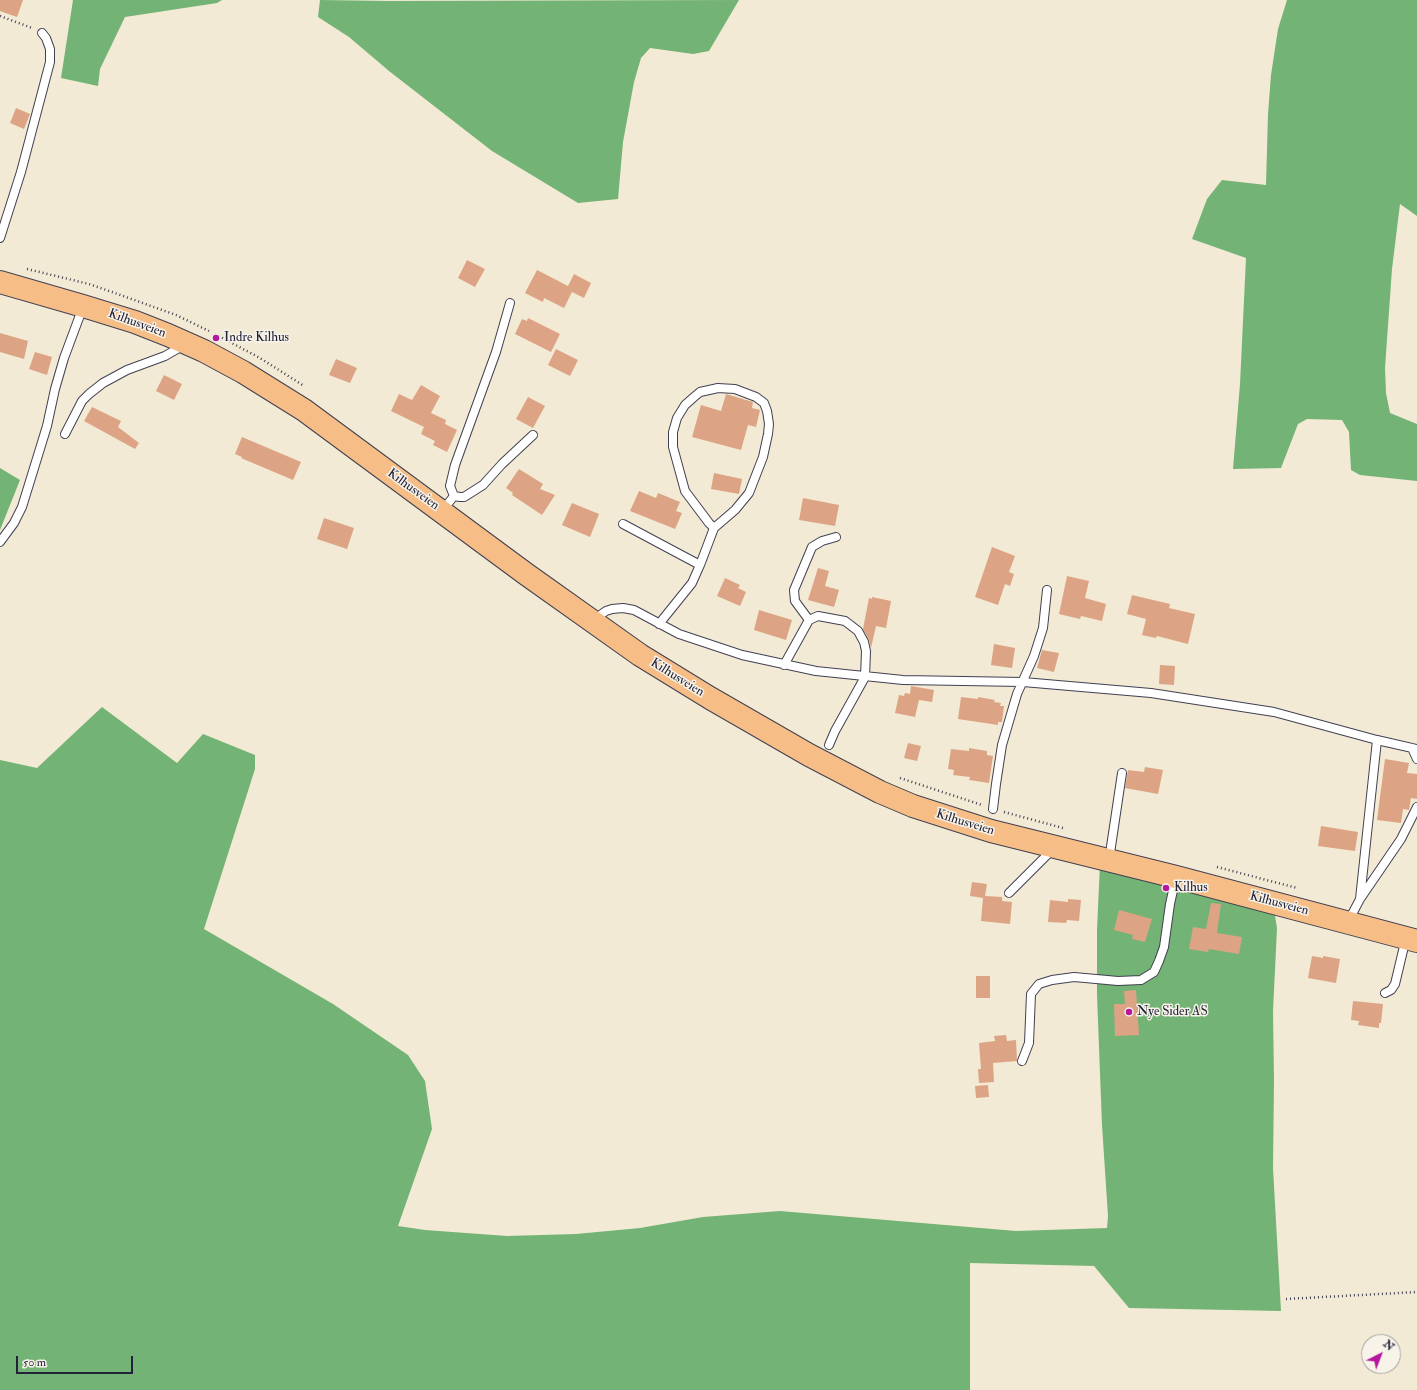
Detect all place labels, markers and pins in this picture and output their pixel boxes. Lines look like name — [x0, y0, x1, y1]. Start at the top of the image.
place label: Indre Kilhus — [224, 330, 289, 346]
marker: Indre Kilhus — [211, 333, 221, 343]
place label: Kilhus — [1174, 880, 1208, 896]
marker: Kilhus — [1161, 883, 1171, 893]
place label: Nye Sider AS — [1137, 1004, 1208, 1020]
marker: Nye Sider AS — [1124, 1007, 1134, 1017]

